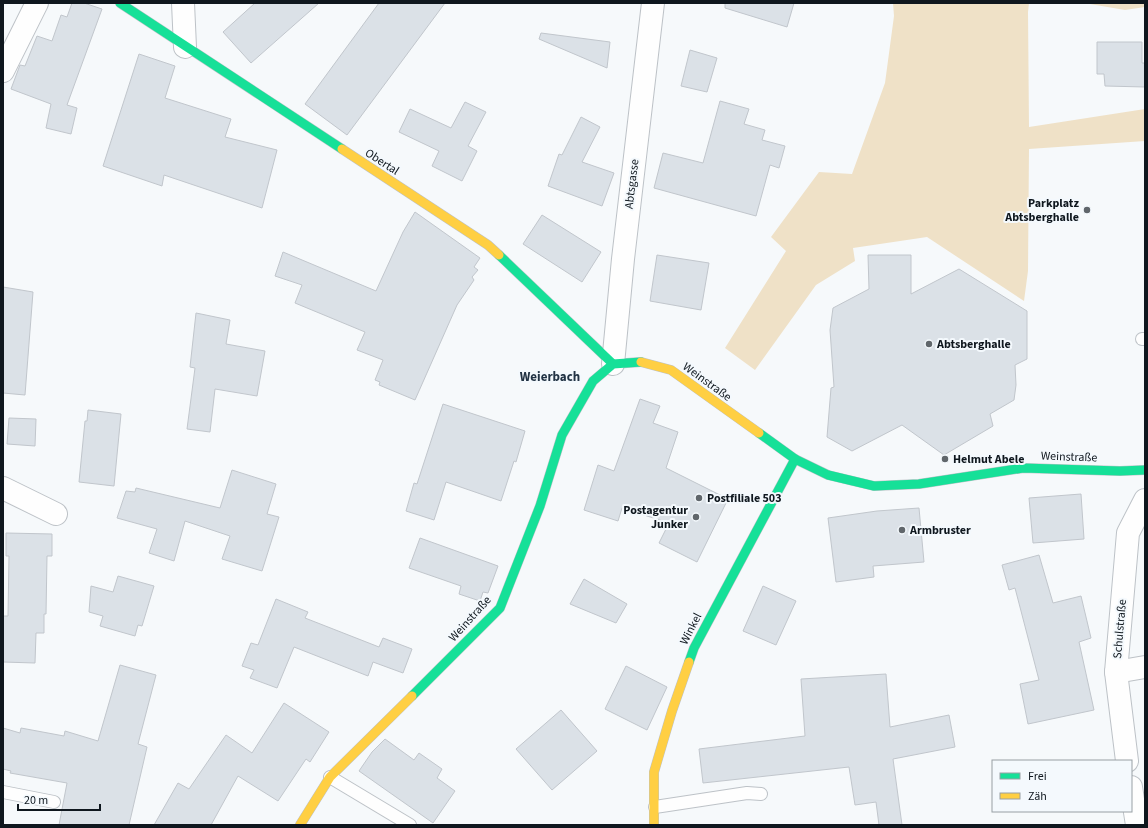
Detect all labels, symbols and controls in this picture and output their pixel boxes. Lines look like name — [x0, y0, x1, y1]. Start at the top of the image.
street label: Obertal — [362, 145, 402, 179]
street label: Abtsgasse — [621, 158, 643, 210]
place label: Parkplatz Abtsberghalle — [1004, 195, 1079, 226]
marker: Parkplatz Abtsberghalle — [1082, 205, 1092, 215]
place label: Abtsberghalle — [936, 336, 1011, 353]
marker: Abtsberghalle — [924, 339, 934, 349]
street label: Weinstraße — [679, 359, 735, 406]
district label: Weierbach — [520, 368, 580, 386]
street label: Weinstraße — [1040, 448, 1098, 466]
place label: Helmut Abele — [953, 451, 1024, 468]
marker: Helmut Abele — [940, 454, 950, 464]
place label: Postfiliale 503 — [707, 490, 782, 507]
marker: Postfiliale 503 — [694, 493, 704, 503]
place label: Postagentur Junker — [623, 502, 688, 533]
marker: Postagentur Junker — [691, 512, 701, 522]
place label: Armbruster — [909, 522, 971, 539]
marker: Armbruster — [897, 525, 907, 535]
street label: Weinstraße — [445, 592, 495, 646]
street label: Schulstraße — [1109, 599, 1131, 659]
street label: Winkel — [676, 610, 706, 648]
legend — [992, 760, 1132, 812]
text: Frei — [1028, 768, 1047, 785]
scale bar — [18, 786, 100, 812]
text: Zäh — [1028, 788, 1047, 805]
text: 20 m — [24, 792, 48, 809]

